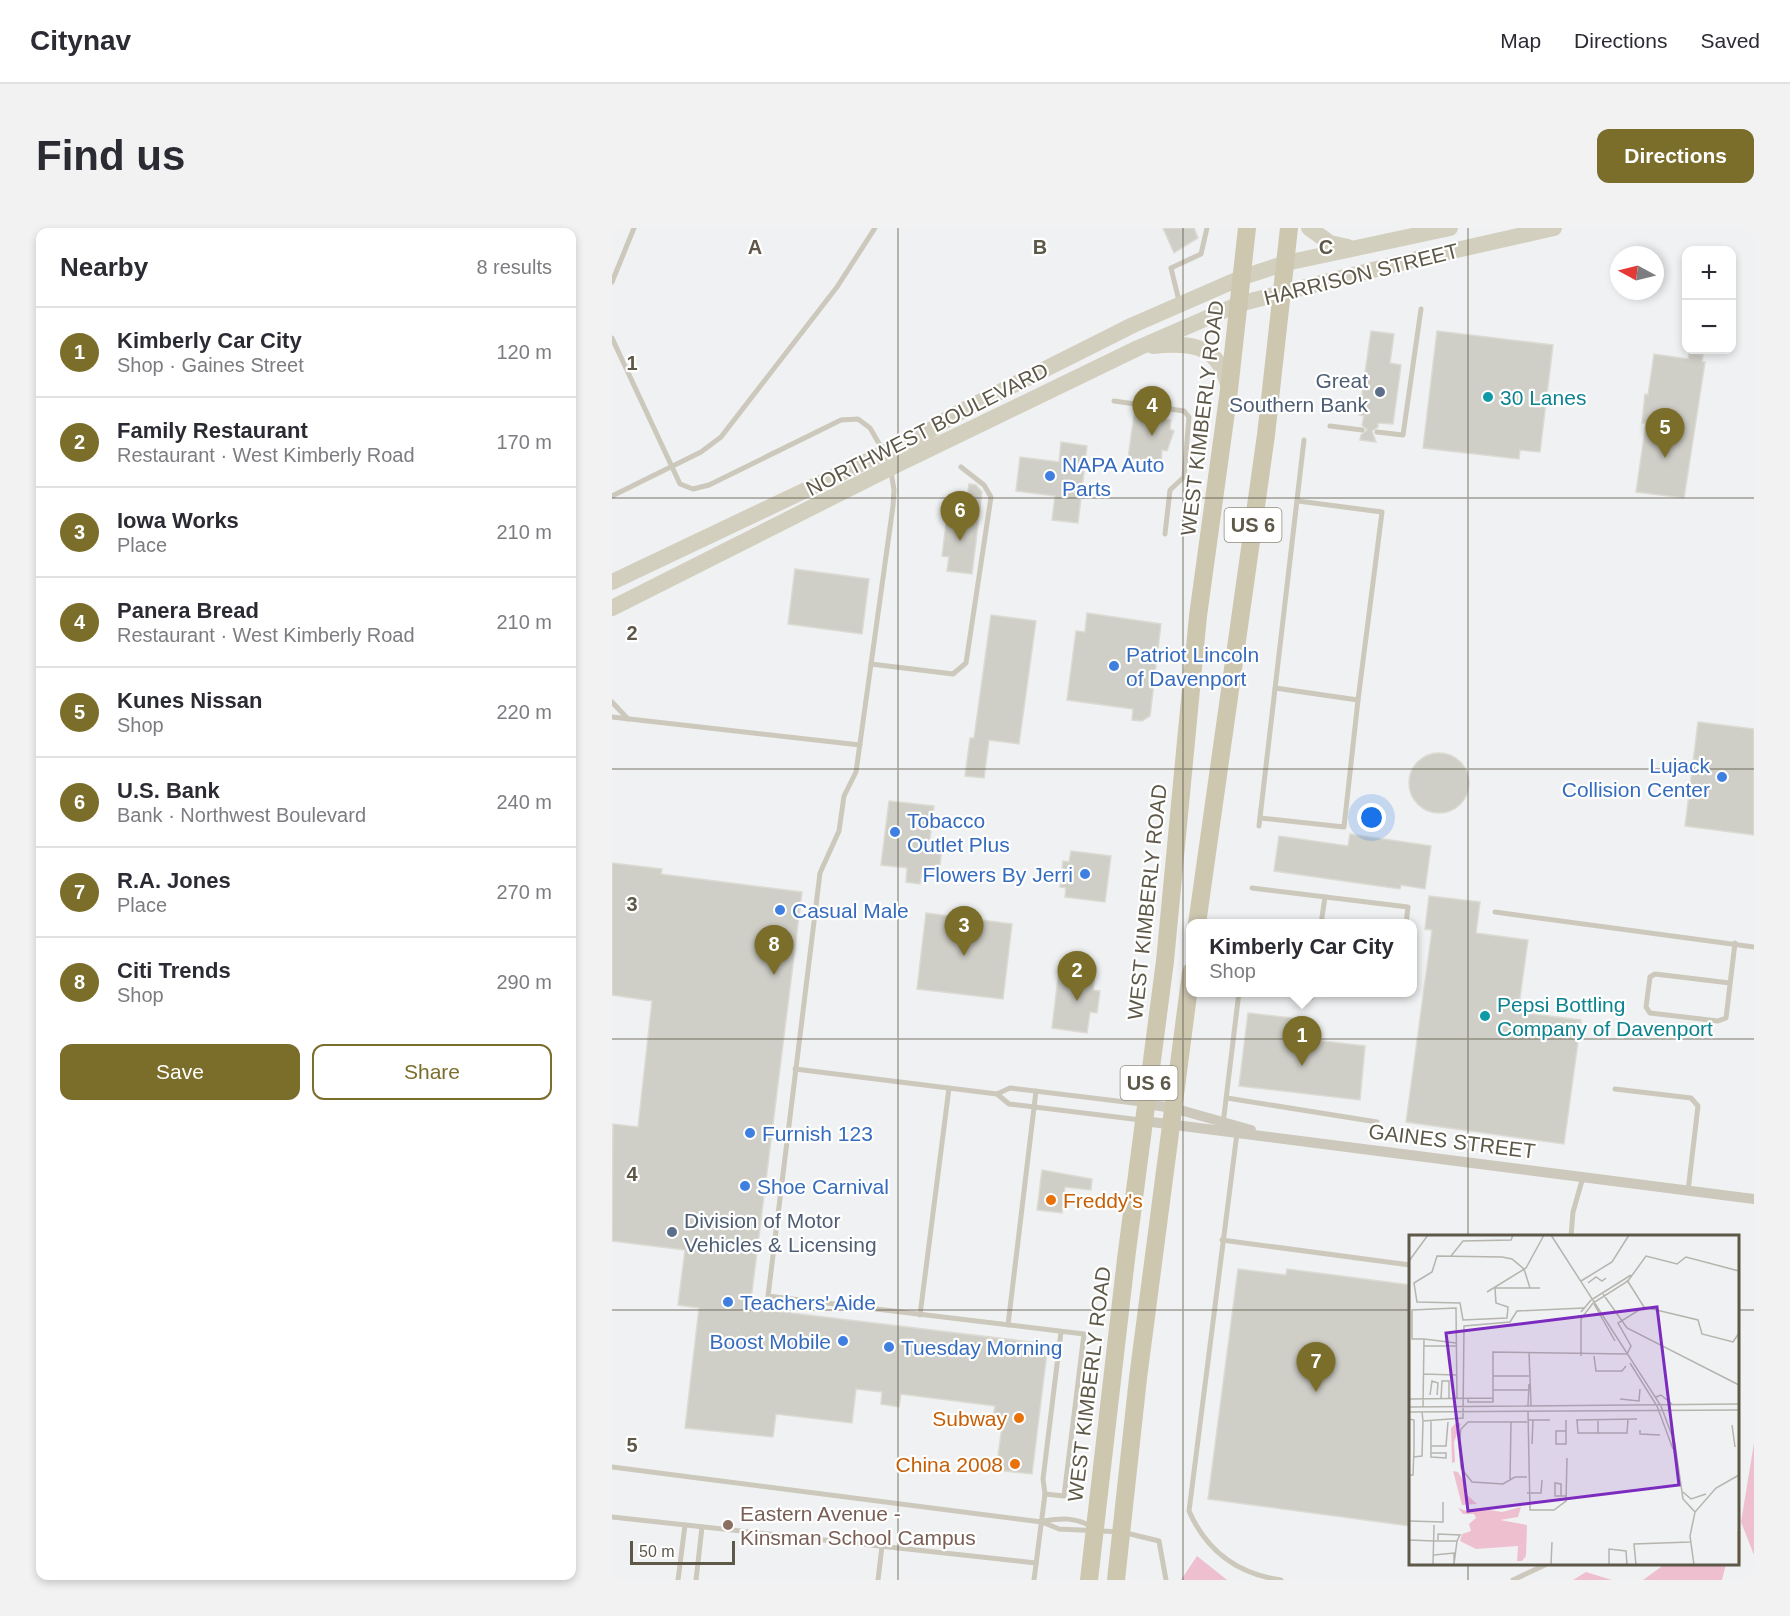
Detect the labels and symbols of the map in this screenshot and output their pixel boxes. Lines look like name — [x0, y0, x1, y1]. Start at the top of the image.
text: A — [748, 236, 762, 258]
text: B — [1033, 236, 1047, 258]
text: C — [1319, 236, 1333, 258]
street label: HARRISON STREET — [1261, 239, 1461, 309]
north arrow — [1610, 246, 1664, 300]
street label: WEST KIMBERLY ROAD — [1176, 299, 1228, 537]
text: 1 — [626, 352, 638, 374]
street label: NORTHWEST BOULEVARD — [802, 358, 1052, 500]
place label: Great Southern Bank — [1229, 369, 1368, 416]
marker: Great Southern Bank — [1373, 385, 1387, 399]
pin: 4 — [1132, 386, 1172, 436]
place label: 30 Lanes — [1500, 386, 1586, 409]
marker: 30 Lanes — [1481, 390, 1495, 404]
pin: 5 — [1646, 408, 1684, 458]
place label: NAPA Auto Parts — [1062, 453, 1164, 500]
marker: NAPA Auto Parts — [1043, 469, 1057, 483]
pin: 6 — [940, 492, 980, 541]
road number: US 6 — [1224, 508, 1282, 542]
text: 2 — [626, 622, 638, 644]
place label: Patriot Lincoln of Davenport — [1126, 643, 1259, 690]
marker: Patriot Lincoln of Davenport — [1107, 659, 1121, 673]
place label: Lujack Collision Center — [1562, 754, 1711, 801]
marker: Lujack Collision Center — [1715, 770, 1729, 784]
street label: WEST KIMBERLY ROAD — [1123, 783, 1171, 1021]
your location — [1357, 803, 1386, 832]
place label: Tobacco Outlet Plus — [907, 809, 1010, 856]
marker: Tobacco Outlet Plus — [888, 825, 902, 839]
place label: Flowers By Jerri — [922, 863, 1073, 886]
marker: Flowers By Jerri — [1078, 867, 1092, 881]
text: 3 — [626, 893, 638, 915]
place label: Casual Male — [792, 899, 909, 922]
marker: Casual Male — [773, 903, 787, 917]
pin: 3 — [944, 906, 984, 956]
pin: 8 — [754, 926, 794, 975]
pin: 2 — [1058, 952, 1096, 1001]
place label: Pepsi Bottling Company of Davenport — [1497, 993, 1713, 1040]
marker: Pepsi Bottling Company of Davenport — [1478, 1009, 1492, 1023]
pin: 1 — [1282, 1016, 1322, 1066]
road number: US 6 — [1120, 1066, 1178, 1100]
street label: GAINES STREET — [1367, 1119, 1537, 1163]
place label: Furnish 123 — [762, 1122, 873, 1145]
marker: Furnish 123 — [743, 1126, 757, 1140]
text: 4 — [626, 1163, 638, 1185]
place label: Shoe Carnival — [757, 1175, 889, 1198]
marker: Shoe Carnival — [738, 1179, 752, 1193]
place label: Freddy's — [1063, 1189, 1143, 1212]
marker: Freddy's — [1044, 1193, 1058, 1207]
place label: Division of Motor Vehicles & Licensing — [684, 1209, 877, 1256]
marker: Division of Motor Vehicles & Licensing — [665, 1225, 679, 1239]
inset map — [1409, 1235, 1739, 1565]
street label: WEST KIMBERLY ROAD — [1063, 1265, 1115, 1503]
place label: Teachers' Aide — [740, 1291, 876, 1314]
marker: Teachers' Aide — [721, 1295, 735, 1309]
place label: Boost Mobile — [710, 1330, 831, 1353]
marker: Boost Mobile — [836, 1334, 850, 1348]
place label: Tuesday Morning — [901, 1336, 1062, 1359]
marker: Tuesday Morning — [882, 1340, 896, 1354]
pin: 7 — [1296, 1342, 1336, 1392]
place label: Subway — [932, 1407, 1007, 1430]
marker: Subway — [1012, 1411, 1026, 1425]
text: 5 — [626, 1434, 638, 1456]
place label: China 2008 — [896, 1453, 1003, 1476]
marker: China 2008 — [1008, 1457, 1022, 1471]
place label: Eastern Avenue - Kinsman School Campus — [740, 1502, 976, 1549]
marker: Eastern Avenue - Kinsman School Campus — [721, 1518, 735, 1532]
scale bar — [630, 1538, 735, 1566]

